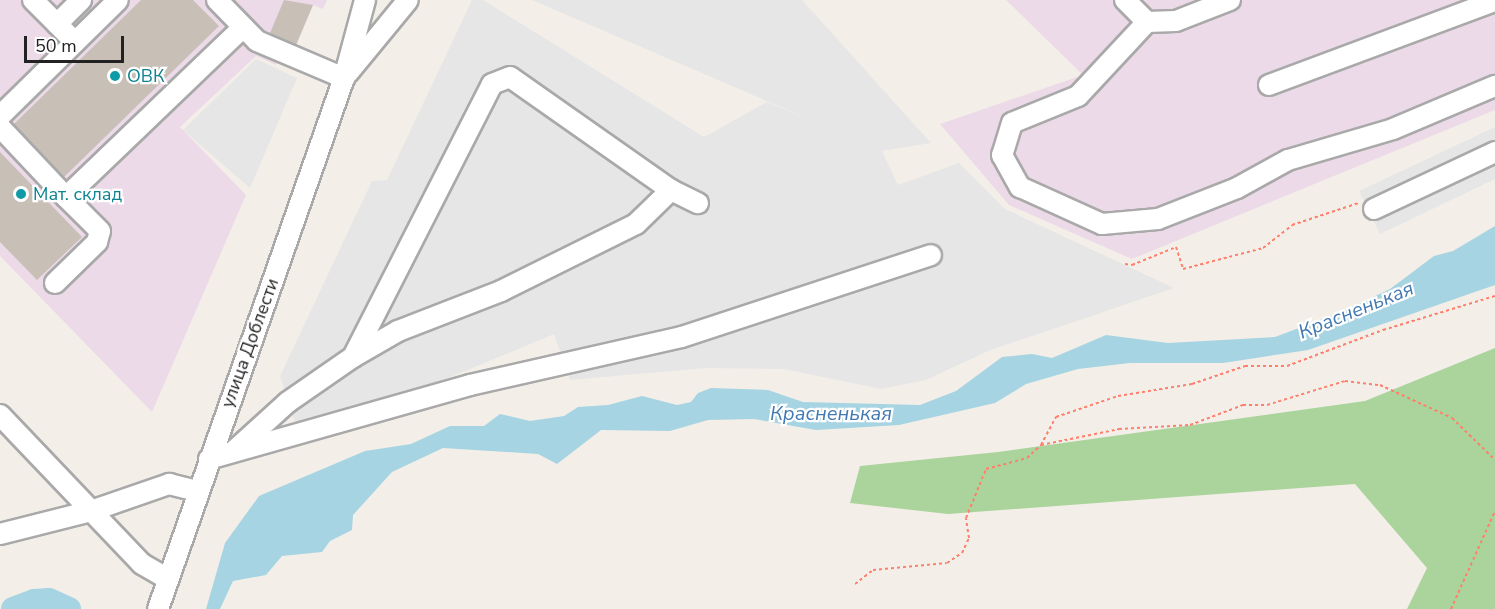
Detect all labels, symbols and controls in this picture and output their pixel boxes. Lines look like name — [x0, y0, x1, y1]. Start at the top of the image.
scale bar — [27, 24, 128, 62]
text: 50 m — [35, 34, 77, 58]
place label: ОВК — [127, 65, 165, 87]
marker: ОВК — [108, 69, 122, 83]
place label: Мат. склад — [33, 183, 122, 205]
marker: Мат. склад — [14, 187, 28, 201]
street label: улица Доблести — [217, 275, 283, 411]
water label: Красненькая — [1295, 276, 1417, 344]
water label: Красненькая — [770, 401, 892, 425]

